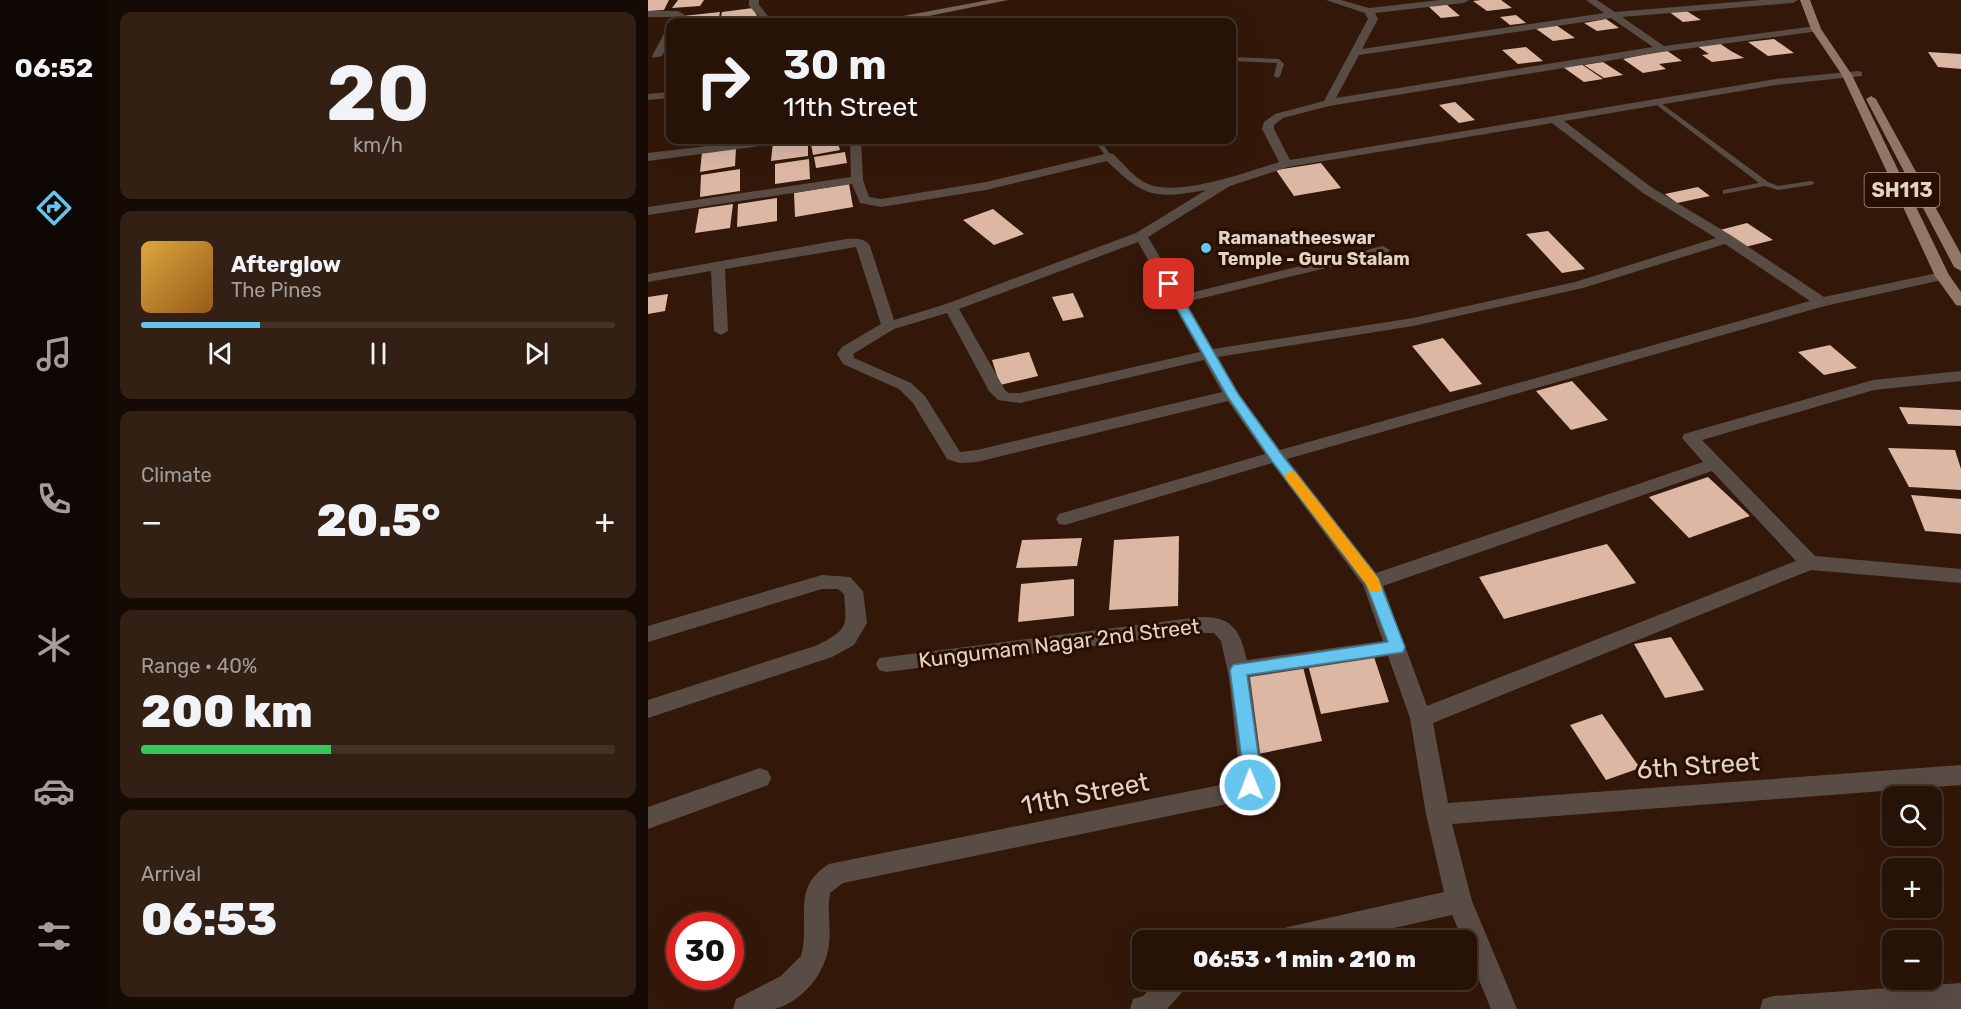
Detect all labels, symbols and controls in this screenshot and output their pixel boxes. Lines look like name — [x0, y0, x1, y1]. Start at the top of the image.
text: 30 m — [783, 40, 887, 90]
icon: right — [684, 42, 762, 120]
text: 20 — [326, 47, 430, 140]
text: 06:52 — [15, 52, 93, 84]
text: 11th Street — [783, 91, 918, 123]
text: km/h — [353, 133, 403, 157]
road number: SH113 — [1864, 173, 1940, 207]
icon: directions — [33, 187, 75, 229]
place label: Ramanatheeswar Temple - Guru Stalam — [1218, 227, 1410, 270]
marker: Ramanatheeswar Temple - Guru Stalam — [1199, 241, 1213, 255]
text: Afterglow — [231, 251, 341, 278]
pin — [1143, 258, 1194, 309]
icon: arrive — [1152, 267, 1185, 300]
text: The Pines — [231, 278, 322, 302]
icon: music — [33, 333, 75, 375]
icon: previous — [204, 337, 237, 370]
icon: pause — [362, 337, 395, 370]
icon: next — [520, 337, 553, 370]
text: Climate — [141, 463, 212, 487]
icon: phone — [33, 478, 75, 520]
text: 20.5° — [316, 494, 441, 547]
text: − — [141, 502, 162, 541]
text: + — [594, 502, 615, 541]
street label: Kungumam Nagar 2nd Street — [917, 613, 1201, 673]
icon: climate — [33, 624, 75, 666]
text: Range · 40% — [141, 654, 257, 678]
text: 200 km — [141, 685, 313, 738]
street label: 6th Street — [1635, 746, 1761, 786]
position arrow — [1218, 753, 1282, 817]
street label: 11th Street — [1018, 766, 1152, 822]
icon: car — [33, 770, 75, 812]
map controls — [1882, 786, 1942, 990]
button: search — [1882, 786, 1942, 846]
button: + — [1882, 858, 1942, 918]
text: Arrival — [141, 862, 201, 886]
text: 06:53 — [141, 893, 277, 946]
speed limit sign: 30 — [666, 912, 744, 990]
icon: filters — [33, 915, 75, 957]
button: − — [1882, 930, 1942, 990]
text: 06:53 · 1 min · 210 m — [1193, 946, 1416, 973]

